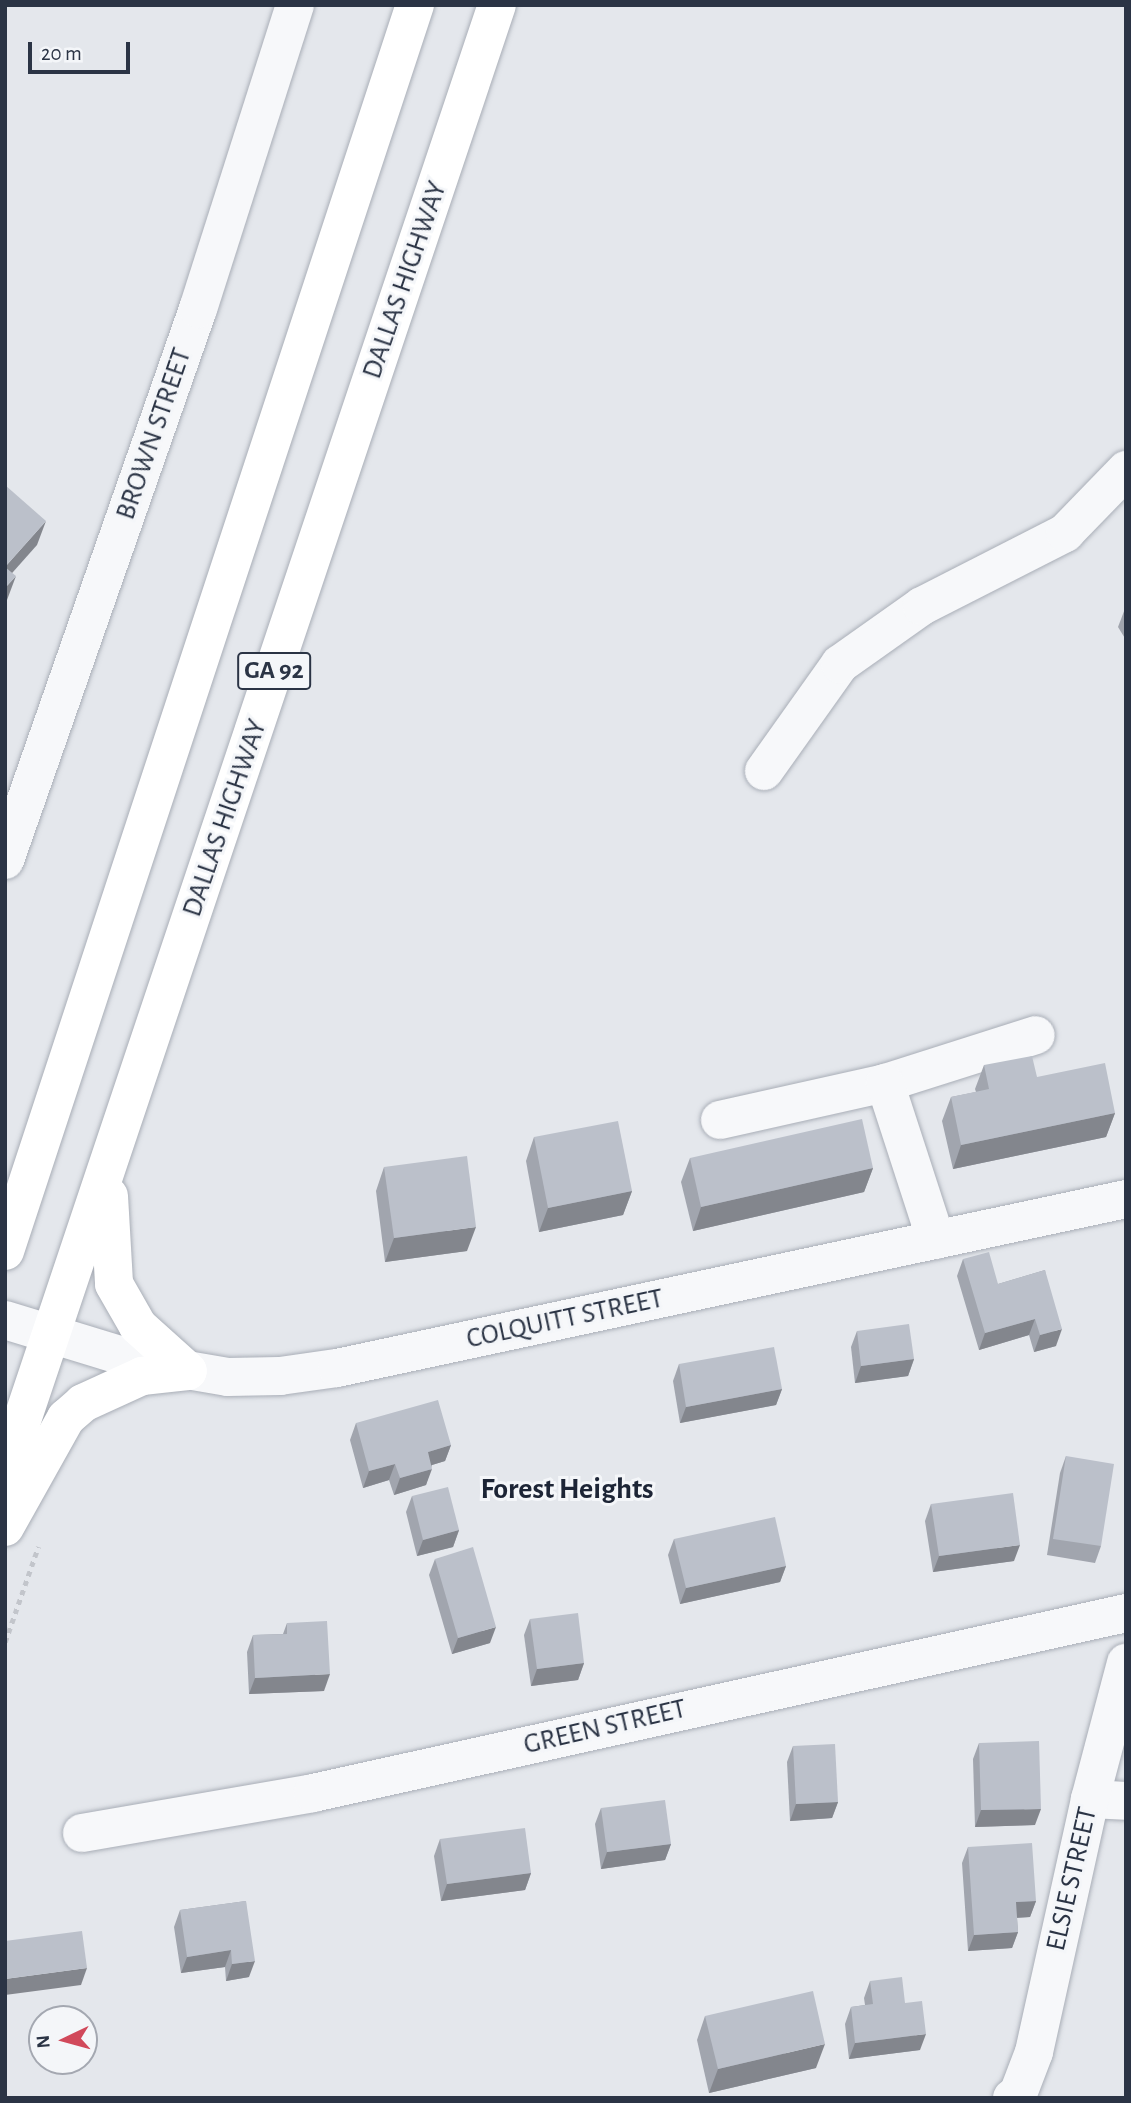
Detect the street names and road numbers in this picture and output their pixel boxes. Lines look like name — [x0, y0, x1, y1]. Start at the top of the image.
street label: DALLAS HIGHWAY — [355, 177, 455, 383]
street label: BROWN STREET — [109, 344, 199, 524]
road number: GA 92 — [236, 649, 312, 694]
street label: DALLAS HIGHWAY — [175, 715, 275, 921]
street label: COLQUITT STREET — [464, 1282, 666, 1356]
street label: GREEN STREET — [520, 1692, 690, 1762]
street label: ELSIE STREET — [1039, 1804, 1105, 1954]

